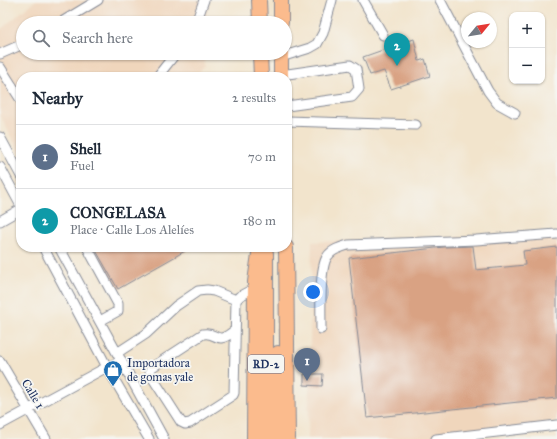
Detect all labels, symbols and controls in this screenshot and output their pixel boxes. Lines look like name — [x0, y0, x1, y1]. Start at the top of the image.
north arrow — [461, 12, 497, 48]
map controls — [509, 12, 545, 84]
button: + — [509, 12, 545, 48]
search box — [16, 16, 292, 60]
icon: search — [30, 27, 52, 49]
text: Search here — [62, 29, 133, 47]
pin: 2 — [384, 33, 410, 66]
button: − — [509, 48, 545, 84]
text: Nearby — [32, 88, 83, 109]
text: 2 results — [232, 90, 276, 106]
text: Shell — [70, 140, 101, 158]
text: 1 — [42, 149, 48, 165]
text: 70 m — [248, 149, 276, 165]
text: Fuel — [70, 158, 94, 174]
text: CONGELASA — [70, 204, 166, 222]
text: 2 — [42, 213, 48, 229]
text: 180 m — [243, 213, 276, 229]
text: Place · Calle Los Alelíes — [70, 222, 194, 238]
your location — [303, 282, 323, 302]
pin: 1 — [294, 348, 320, 381]
road number: RD-2 — [248, 355, 284, 373]
place label: Importadora de gomas yale — [127, 356, 193, 385]
shop icon: Importadora de gomas yale — [102, 359, 124, 387]
street label: Calle 1 — [19, 377, 47, 412]

